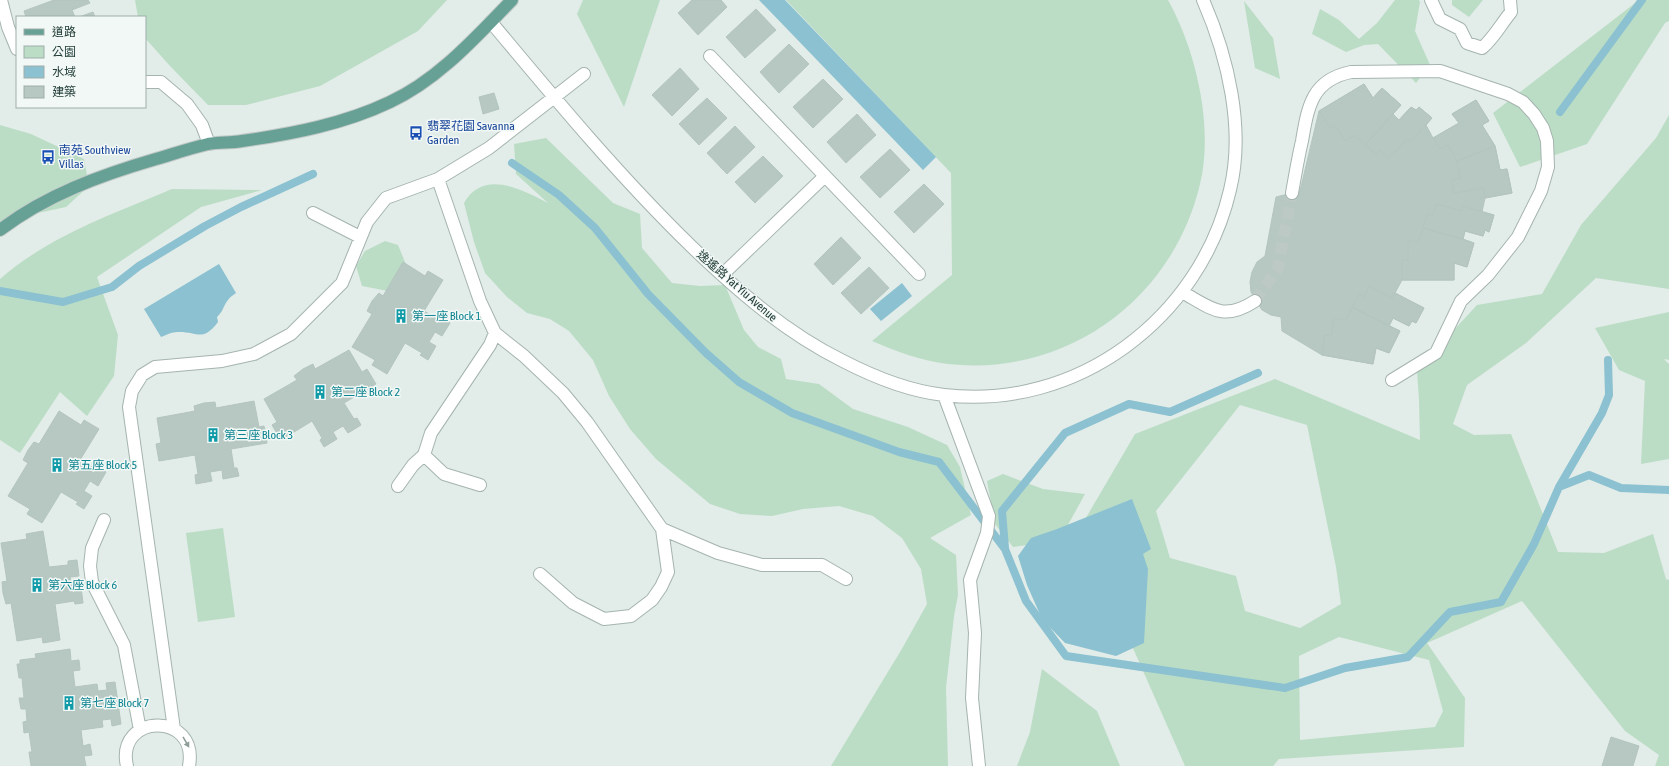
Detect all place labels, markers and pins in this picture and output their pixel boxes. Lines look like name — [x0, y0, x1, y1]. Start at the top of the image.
place label: 翡翠花園 Savanna Garden — [427, 119, 515, 147]
bus stop icon: 翡翠花園 Savanna Garden — [408, 125, 424, 141]
place label: 南苑 Southview Villas — [59, 143, 131, 171]
bus stop icon: 南苑 Southview Villas — [40, 149, 56, 165]
building icon: 第一座 Block 1 — [393, 308, 409, 324]
place label: 第一座 Block 1 — [412, 309, 481, 323]
building icon: 第二座 Block 2 — [312, 384, 328, 400]
place label: 第二座 Block 2 — [331, 385, 400, 399]
building icon: 第三座 Block 3 — [205, 427, 221, 443]
place label: 第三座 Block 3 — [224, 428, 293, 442]
building icon: 第五座 Block 5 — [49, 457, 65, 473]
place label: 第五座 Block 5 — [68, 458, 137, 472]
building icon: 第六座 Block 6 — [29, 577, 45, 593]
place label: 第六座 Block 6 — [48, 578, 117, 592]
building icon: 第七座 Block 7 — [61, 695, 77, 711]
place label: 第七座 Block 7 — [80, 696, 149, 710]

